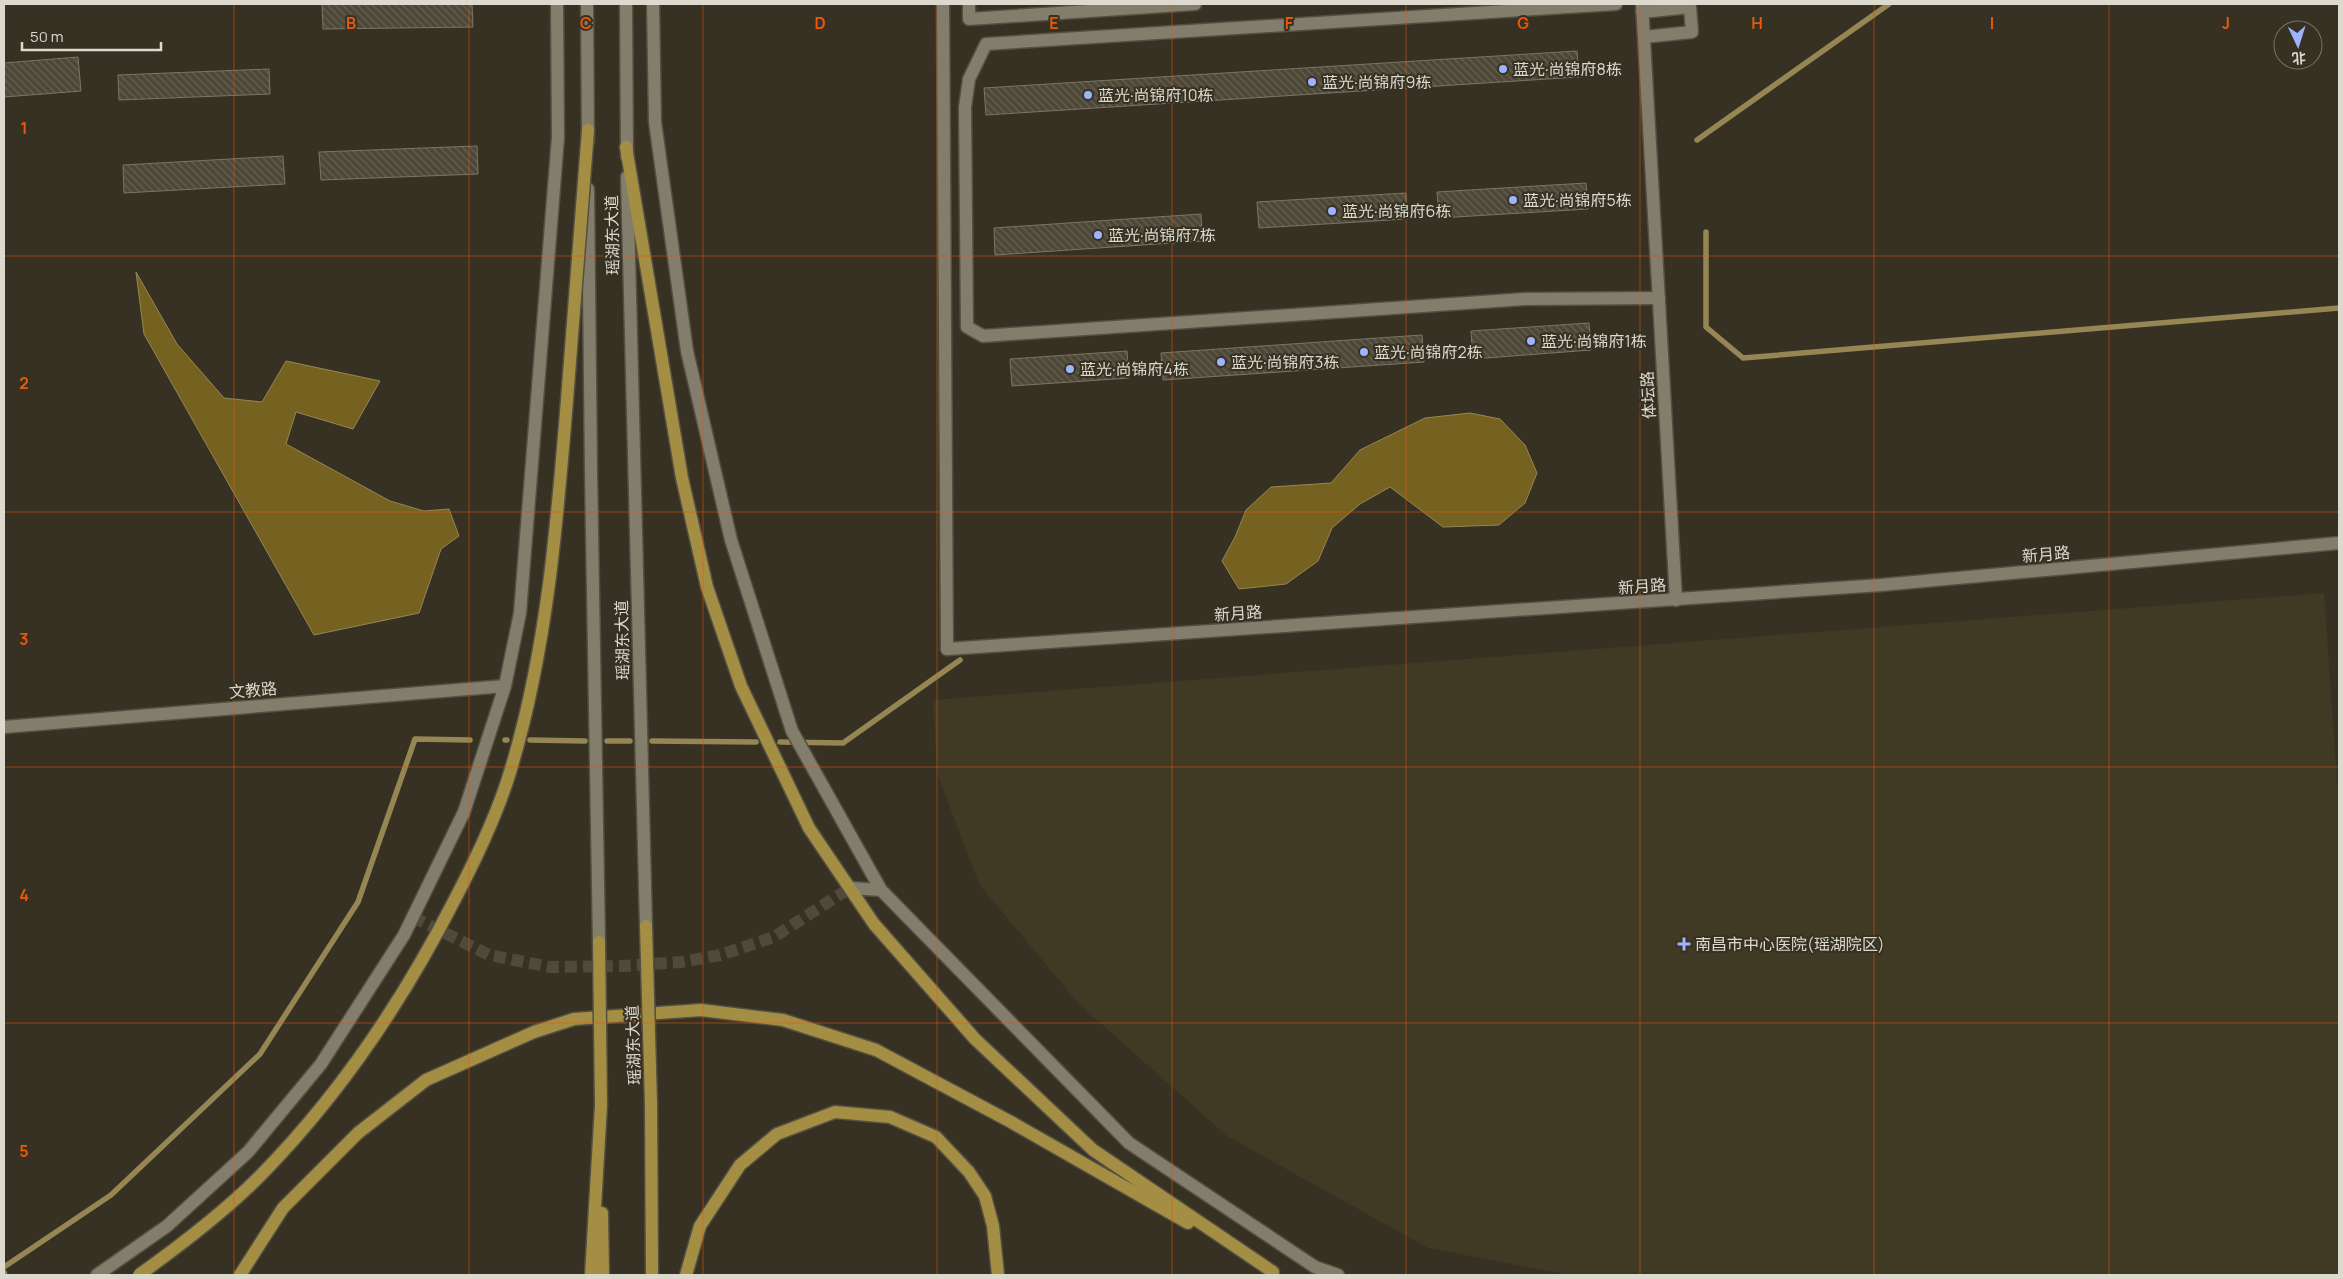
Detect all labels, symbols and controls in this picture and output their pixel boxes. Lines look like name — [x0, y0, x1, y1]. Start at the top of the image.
text: B — [346, 12, 356, 34]
text: C — [580, 12, 592, 34]
text: D — [814, 12, 826, 34]
text: E — [1049, 12, 1059, 34]
text: F — [1285, 12, 1294, 34]
text: G — [1517, 12, 1529, 34]
text: H — [1751, 12, 1763, 34]
text: I — [1990, 12, 1994, 34]
text: J — [2222, 12, 2230, 34]
scale bar — [22, 20, 161, 52]
north arrow — [2273, 20, 2323, 70]
text: 50 m — [30, 26, 64, 47]
text: 北 — [2291, 49, 2307, 68]
place label: 蓝光·尚锦府8栋 — [1513, 58, 1622, 80]
marker: 蓝光·尚锦府8栋 — [1497, 63, 1509, 75]
place label: 蓝光·尚锦府9栋 — [1322, 71, 1432, 93]
marker: 蓝光·尚锦府9栋 — [1306, 76, 1318, 88]
place label: 蓝光·尚锦府10栋 — [1098, 84, 1214, 106]
marker: 蓝光·尚锦府10栋 — [1082, 89, 1094, 101]
text: 1 — [20, 117, 28, 139]
place label: 蓝光·尚锦府5栋 — [1523, 189, 1632, 211]
marker: 蓝光·尚锦府5栋 — [1507, 194, 1519, 206]
street label: 瑶湖东大道 — [600, 195, 624, 275]
place label: 蓝光·尚锦府6栋 — [1342, 200, 1452, 222]
marker: 蓝光·尚锦府6栋 — [1326, 205, 1338, 217]
place label: 蓝光·尚锦府7栋 — [1108, 224, 1216, 246]
marker: 蓝光·尚锦府7栋 — [1092, 229, 1104, 241]
place label: 蓝光·尚锦府1栋 — [1541, 330, 1647, 352]
marker: 蓝光·尚锦府1栋 — [1525, 335, 1537, 347]
place label: 蓝光·尚锦府2栋 — [1374, 341, 1483, 363]
marker: 蓝光·尚锦府2栋 — [1358, 346, 1370, 358]
place label: 蓝光·尚锦府3栋 — [1231, 351, 1339, 373]
marker: 蓝光·尚锦府3栋 — [1215, 356, 1227, 368]
place label: 蓝光·尚锦府4栋 — [1080, 358, 1189, 380]
marker: 蓝光·尚锦府4栋 — [1064, 363, 1076, 375]
street label: 体坛路 — [1636, 370, 1660, 420]
text: 2 — [19, 372, 29, 394]
street label: 新月路 — [2021, 541, 2071, 567]
street label: 新月路 — [1617, 573, 1667, 599]
street label: 瑶湖东大道 — [610, 600, 634, 680]
street label: 新月路 — [1213, 600, 1263, 626]
text: 3 — [19, 628, 29, 650]
street label: 文教路 — [228, 677, 278, 703]
text: 4 — [19, 884, 29, 906]
place label: 南昌市中心医院(瑶湖院区) — [1695, 933, 1885, 955]
marker: 南昌市中心医院(瑶湖院区) — [1677, 937, 1691, 951]
street label: 瑶湖东大道 — [621, 1005, 645, 1085]
text: 5 — [19, 1140, 29, 1162]

